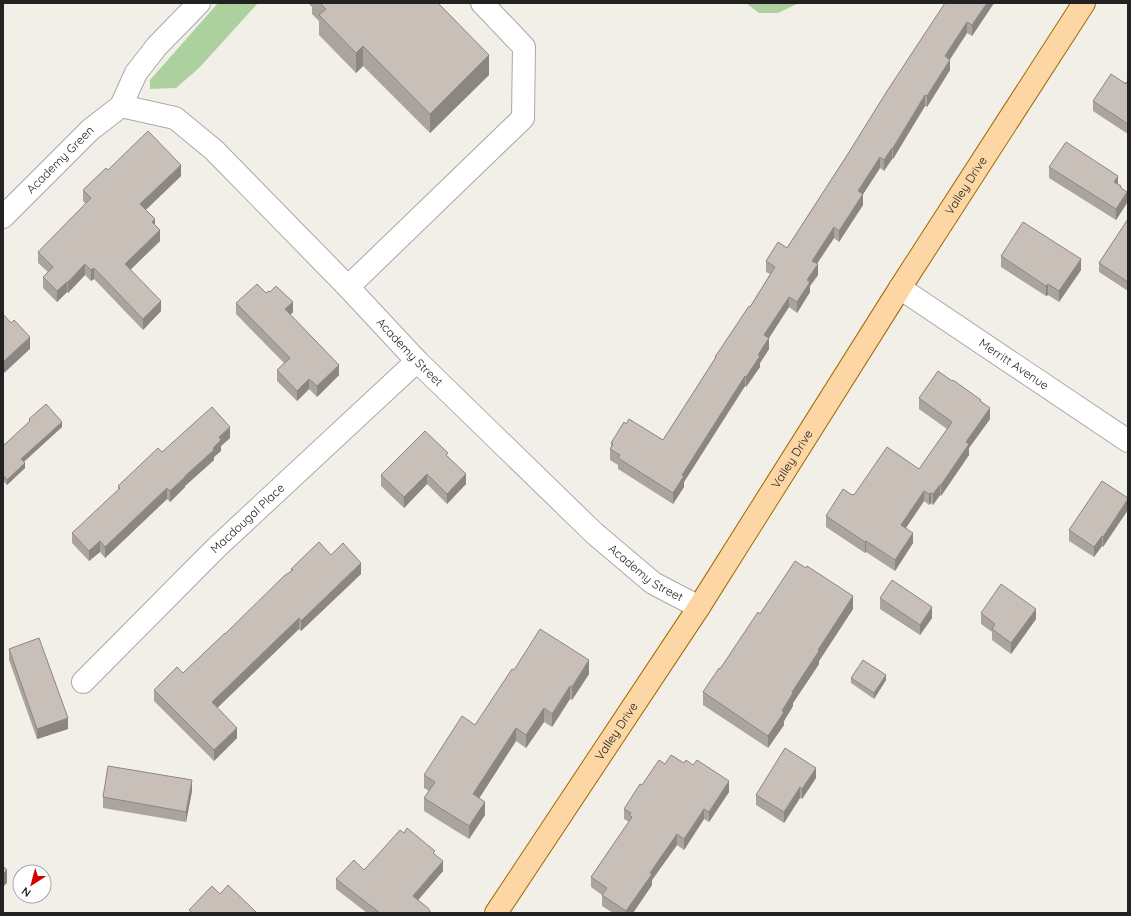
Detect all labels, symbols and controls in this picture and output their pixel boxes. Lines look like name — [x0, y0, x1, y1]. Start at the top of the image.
street label: Academy Green — [23, 122, 97, 196]
street label: Valley Drive — [941, 153, 990, 217]
street label: Academy Street — [374, 314, 446, 389]
street label: Merritt Avenue — [976, 335, 1052, 393]
street label: Valley Drive — [768, 427, 816, 491]
street label: Macdougal Place — [207, 480, 288, 556]
street label: Academy Street — [606, 540, 686, 604]
street label: Valley Drive — [592, 699, 641, 763]
north arrow — [12, 864, 52, 904]
text: N — [19, 884, 34, 900]

